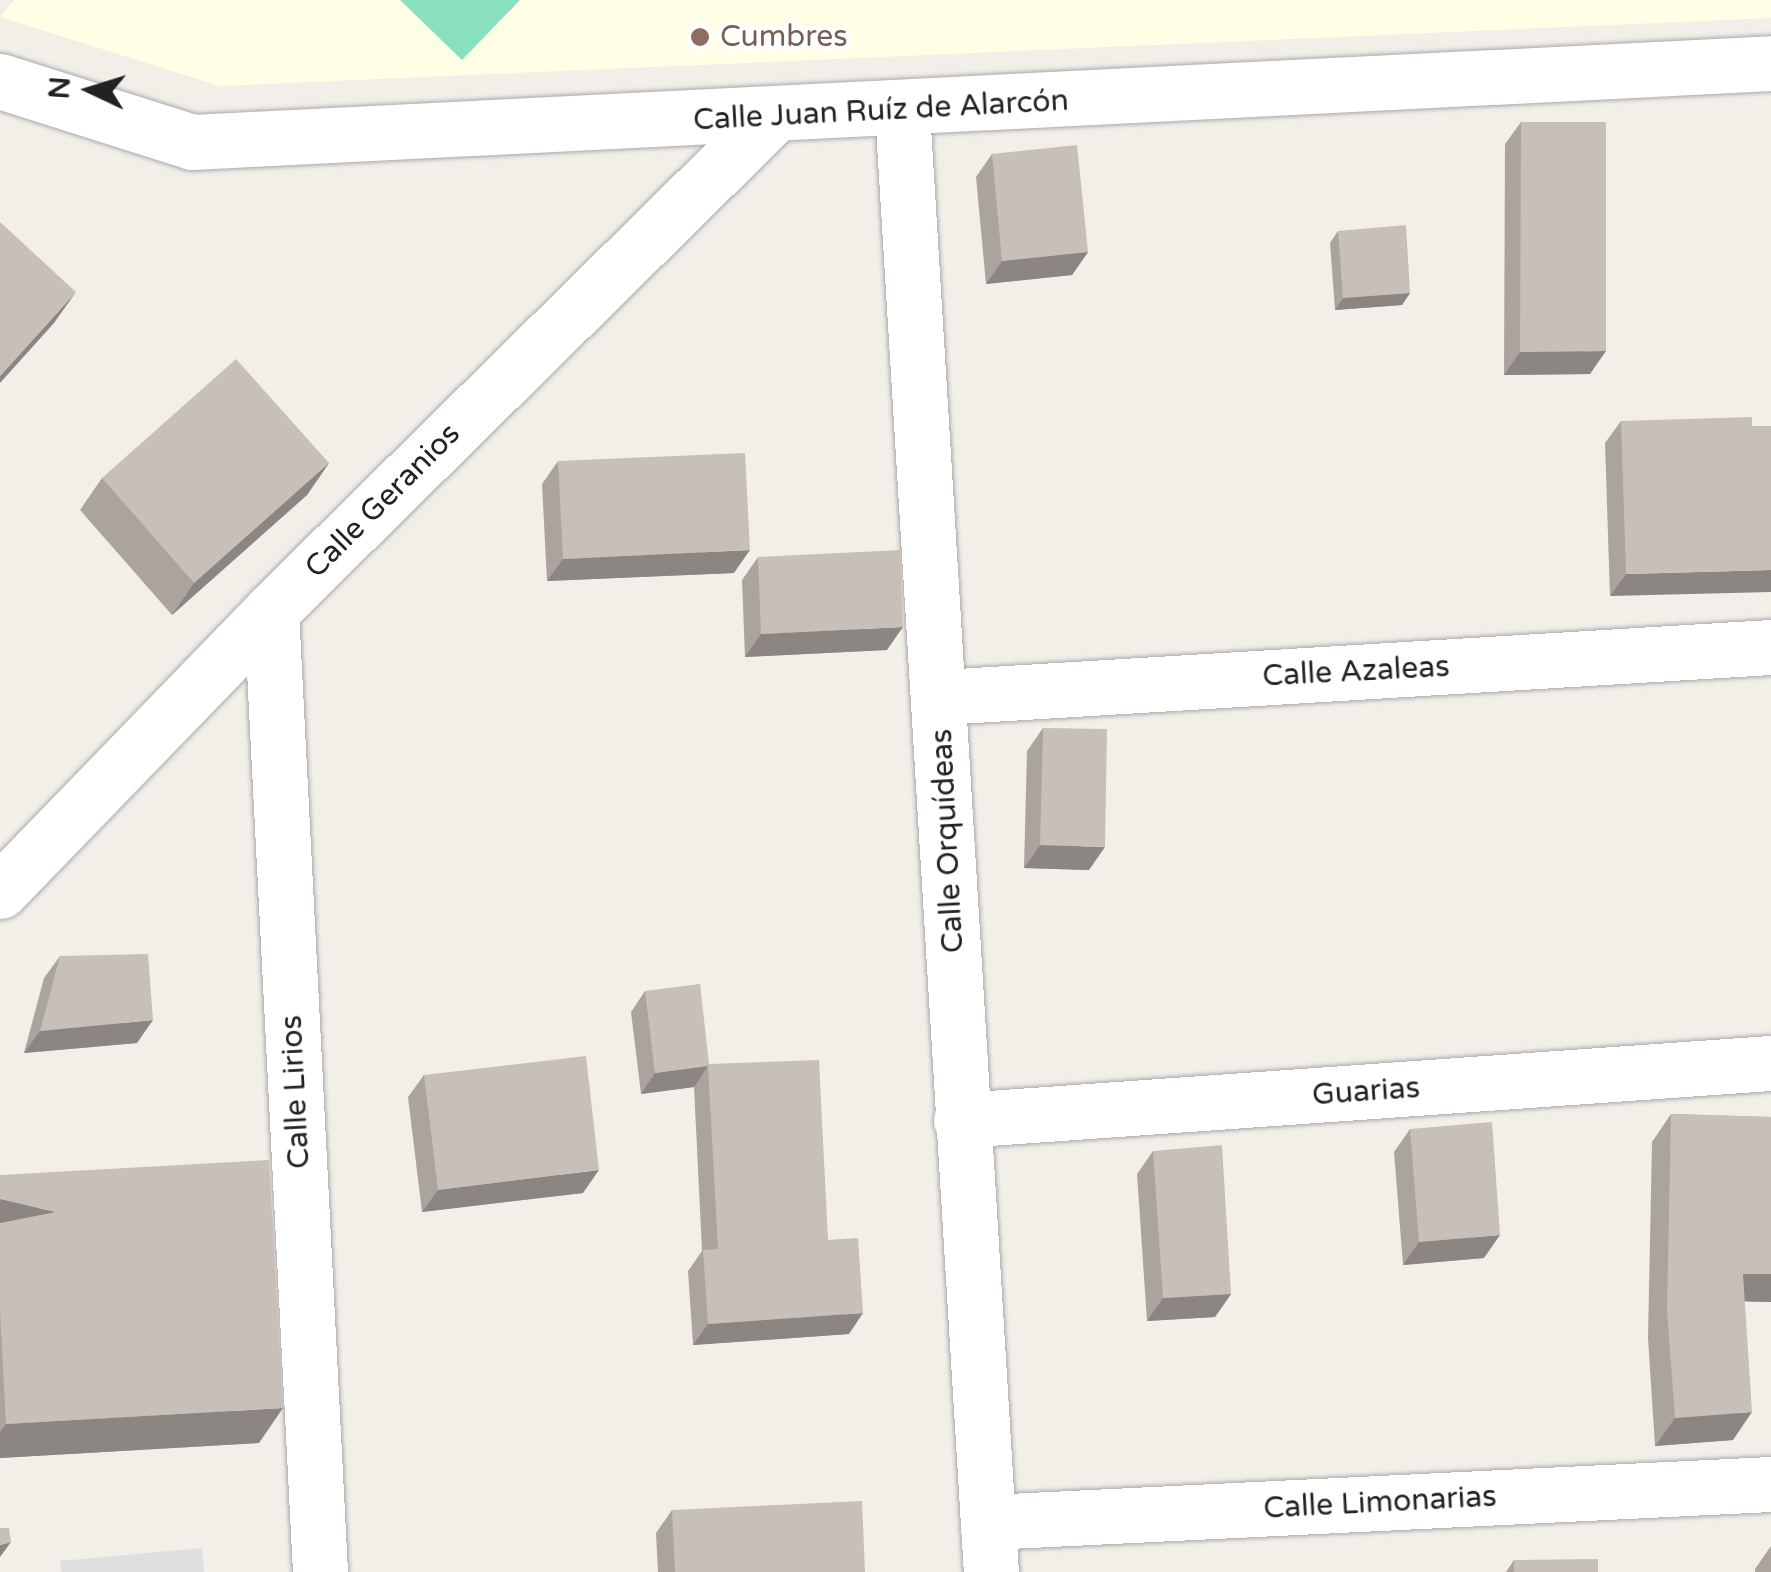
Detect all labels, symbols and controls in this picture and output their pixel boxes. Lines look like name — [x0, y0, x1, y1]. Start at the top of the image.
place label: Cumbres — [720, 19, 848, 55]
marker: Cumbres — [689, 26, 711, 48]
north arrow — [40, 40, 140, 140]
text: N — [42, 76, 78, 100]
street label: Calle Juan Ruíz de Alarcón — [692, 83, 1070, 139]
street label: Calle Geranios — [298, 416, 468, 586]
street label: Calle Azaleas — [1262, 649, 1450, 695]
street label: Calle Orquídeas — [924, 728, 972, 954]
street label: Calle Lirios — [274, 1014, 318, 1170]
street label: Guarias — [1311, 1070, 1421, 1114]
street label: Calle Limonarias — [1263, 1479, 1497, 1527]

